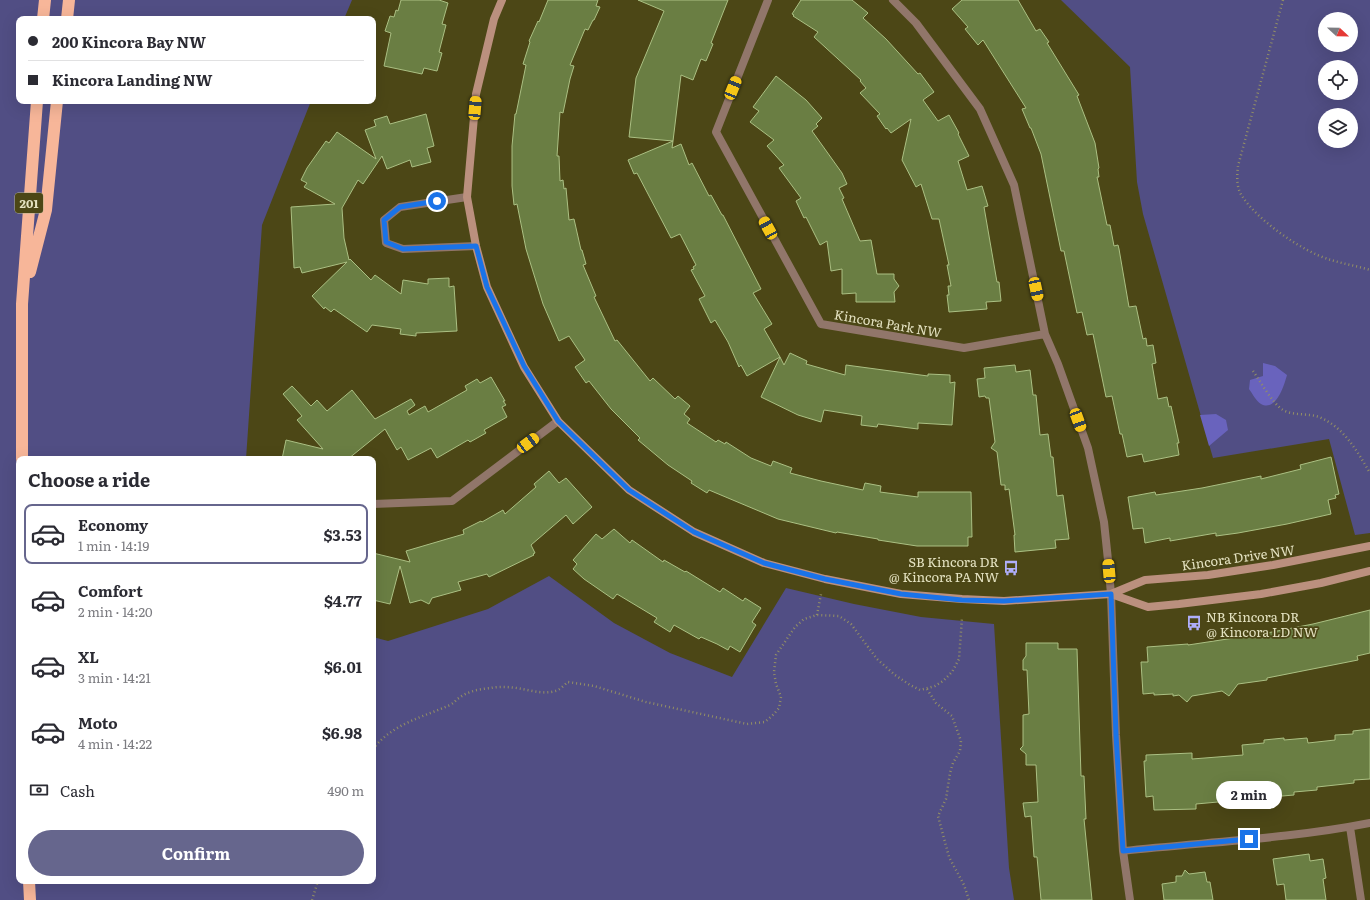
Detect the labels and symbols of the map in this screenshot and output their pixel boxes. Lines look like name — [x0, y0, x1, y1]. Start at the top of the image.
north arrow — [1318, 12, 1358, 52]
car — [723, 75, 743, 101]
car — [468, 96, 482, 120]
route start — [428, 192, 446, 210]
road number: 201 — [15, 193, 43, 213]
car — [757, 215, 779, 241]
car — [1028, 276, 1044, 302]
street label: Kincora Park NW — [833, 304, 943, 342]
car — [1068, 407, 1088, 433]
car — [515, 431, 541, 455]
street label: Kincora Drive NW — [1180, 540, 1296, 574]
place label: SB Kincora DR @ Kincora PA NW — [889, 552, 1000, 586]
bus stop icon: SB Kincora DR @ Kincora PA NW — [1002, 559, 1020, 577]
car — [1102, 559, 1116, 583]
place label: NB Kincora DR @ Kincora LD NW — [1206, 607, 1318, 641]
bus stop icon: NB Kincora DR @ Kincora LD NW — [1185, 614, 1203, 632]
callout: 2 min — [1216, 781, 1282, 809]
route end — [1240, 830, 1258, 848]

